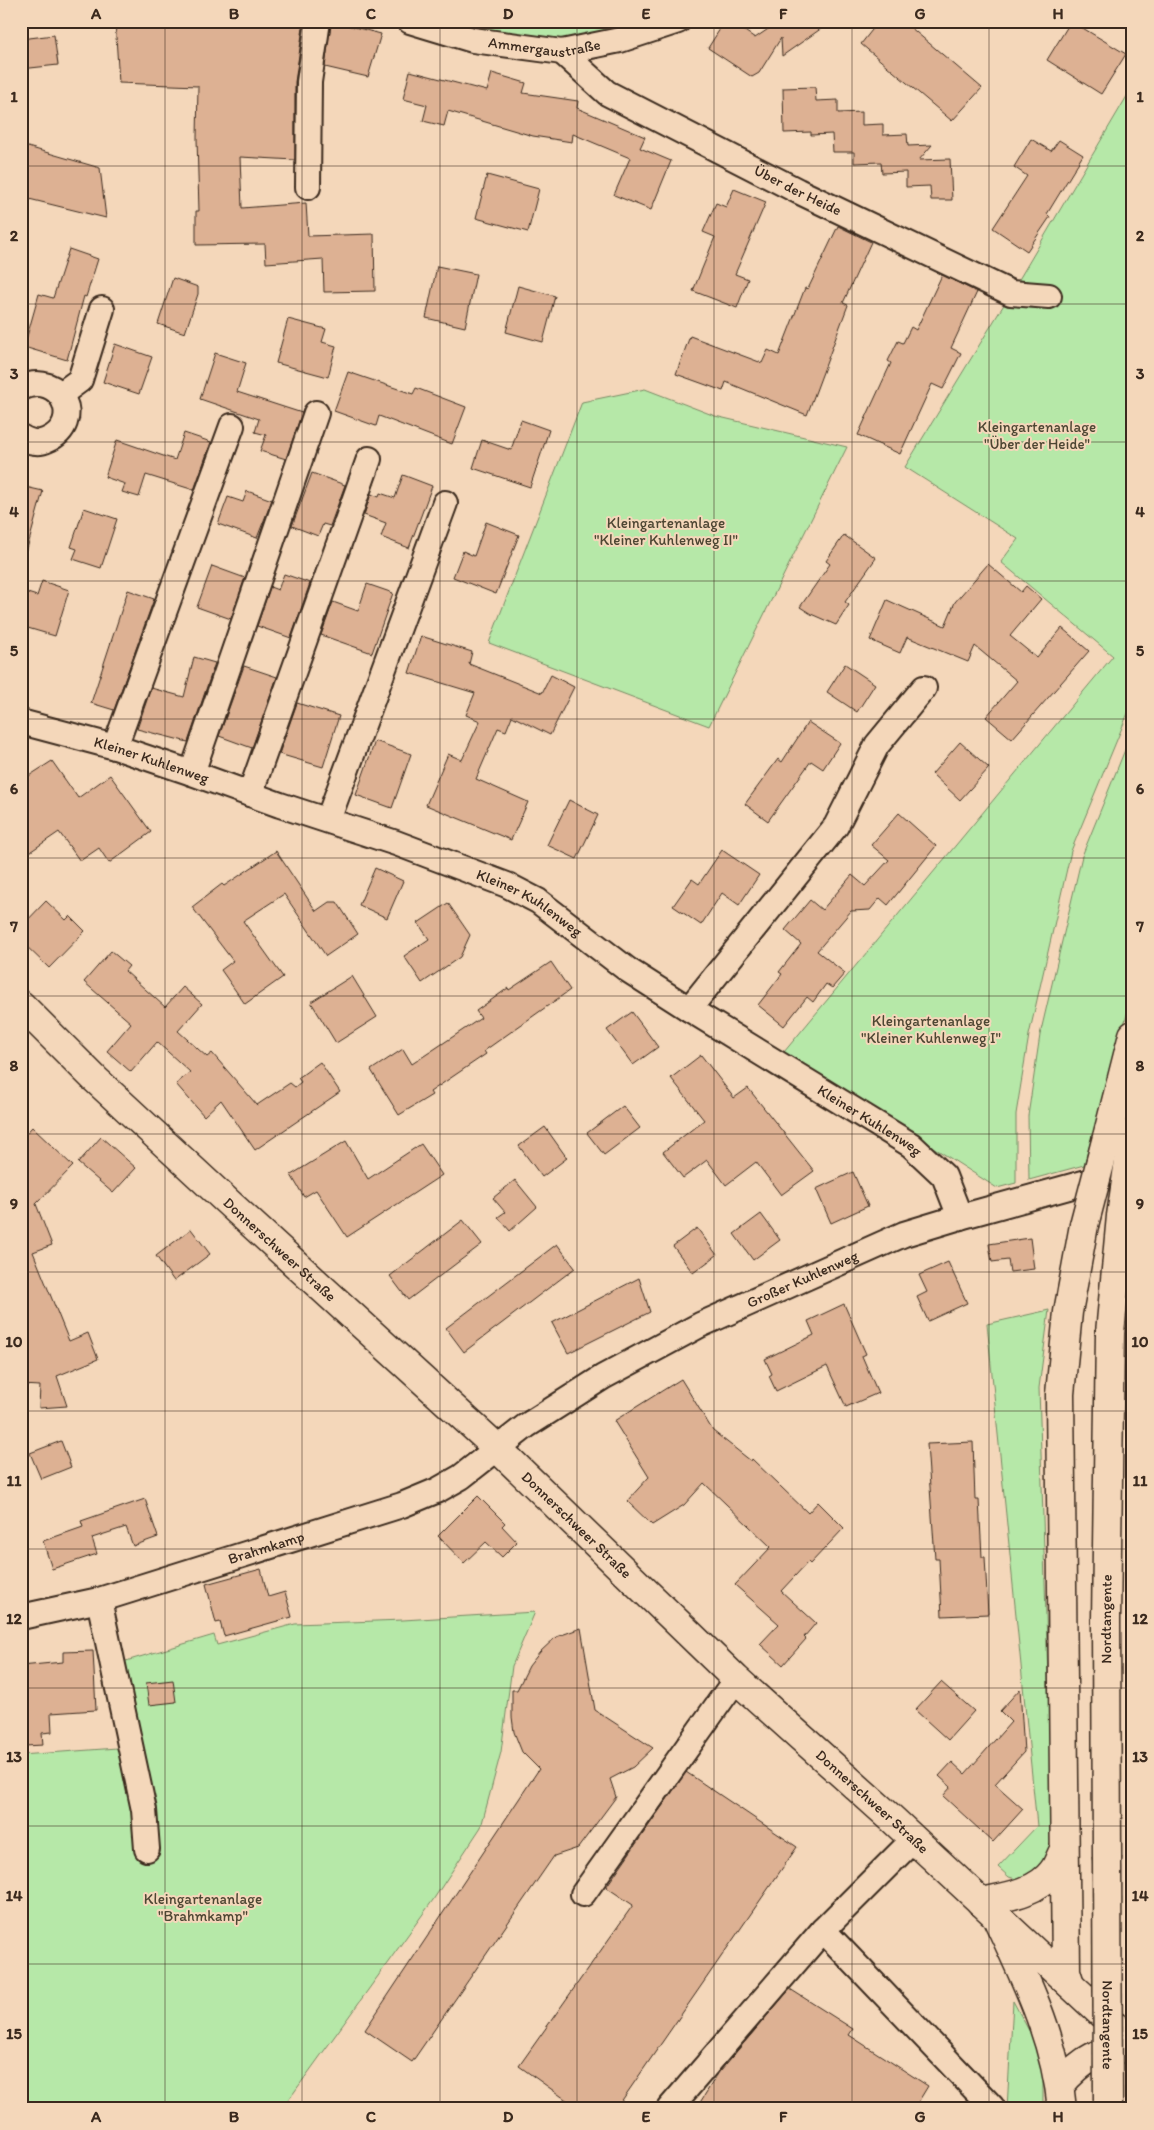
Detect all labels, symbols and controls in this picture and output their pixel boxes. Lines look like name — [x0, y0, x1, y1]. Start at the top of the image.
text: A — [90, 4, 102, 23]
text: B — [229, 4, 240, 23]
text: C — [366, 4, 377, 23]
text: D — [503, 4, 514, 23]
text: E — [642, 4, 651, 23]
text: F — [779, 4, 788, 23]
text: G — [914, 4, 926, 23]
text: H — [1052, 4, 1064, 23]
street label: Ammergaustraße — [487, 33, 602, 61]
text: 1 — [10, 87, 18, 106]
text: 1 — [1136, 87, 1144, 106]
street label: Über der Heide — [751, 161, 844, 219]
text: 2 — [10, 226, 19, 245]
text: 2 — [1136, 226, 1145, 245]
text: 3 — [10, 364, 19, 383]
text: 3 — [1136, 364, 1145, 383]
park label: Kleingartenanlage "Über der Heide" — [978, 418, 1096, 453]
text: 4 — [9, 502, 19, 521]
text: 4 — [1135, 502, 1145, 521]
park label: Kleingartenanlage "Kleiner Kuhlenweg II" — [594, 514, 738, 549]
text: 5 — [10, 641, 19, 660]
text: 5 — [1136, 641, 1145, 660]
street label: Kleiner Kuhlenweg — [92, 733, 212, 788]
text: 6 — [10, 779, 19, 798]
text: 6 — [1136, 779, 1145, 798]
street label: Kleiner Kuhlenweg — [474, 865, 586, 941]
text: 7 — [9, 917, 18, 936]
text: 7 — [1135, 917, 1144, 936]
park label: Kleingartenanlage "Kleiner Kuhlenweg I" — [861, 1012, 1001, 1047]
text: 8 — [10, 1056, 19, 1075]
text: 8 — [1136, 1056, 1145, 1075]
street label: Kleiner Kuhlenweg — [814, 1081, 926, 1160]
text: 9 — [10, 1194, 18, 1213]
street label: Donnerschweer Straße — [220, 1194, 340, 1305]
text: 9 — [1136, 1194, 1144, 1213]
street label: Großer Kuhlenweg — [744, 1247, 861, 1312]
text: 10 — [5, 1332, 23, 1351]
text: 10 — [1131, 1332, 1149, 1351]
street label: Donnerschweer Straße — [518, 1468, 635, 1582]
text: 11 — [7, 1471, 22, 1490]
text: 11 — [1133, 1471, 1148, 1490]
street label: Brahmkamp — [226, 1527, 307, 1568]
street label: Nordtangente — [1097, 1574, 1116, 1664]
text: 12 — [6, 1609, 23, 1628]
text: 12 — [1132, 1609, 1149, 1628]
street label: Donnerschweer Straße — [812, 1746, 932, 1857]
text: 13 — [6, 1747, 22, 1766]
text: 13 — [1132, 1747, 1148, 1766]
text: 14 — [5, 1886, 23, 1905]
text: 14 — [1131, 1886, 1149, 1905]
park label: Kleingartenanlage "Brahmkamp" — [144, 1890, 262, 1925]
street label: Nordtangente — [1098, 1980, 1117, 2070]
text: 15 — [6, 2024, 23, 2043]
text: 15 — [1132, 2024, 1149, 2043]
text: A — [90, 2107, 102, 2126]
text: B — [229, 2107, 240, 2126]
text: C — [366, 2107, 377, 2126]
text: D — [503, 2107, 514, 2126]
text: E — [642, 2107, 651, 2126]
text: F — [779, 2107, 788, 2126]
text: G — [914, 2107, 926, 2126]
text: H — [1052, 2107, 1064, 2126]

